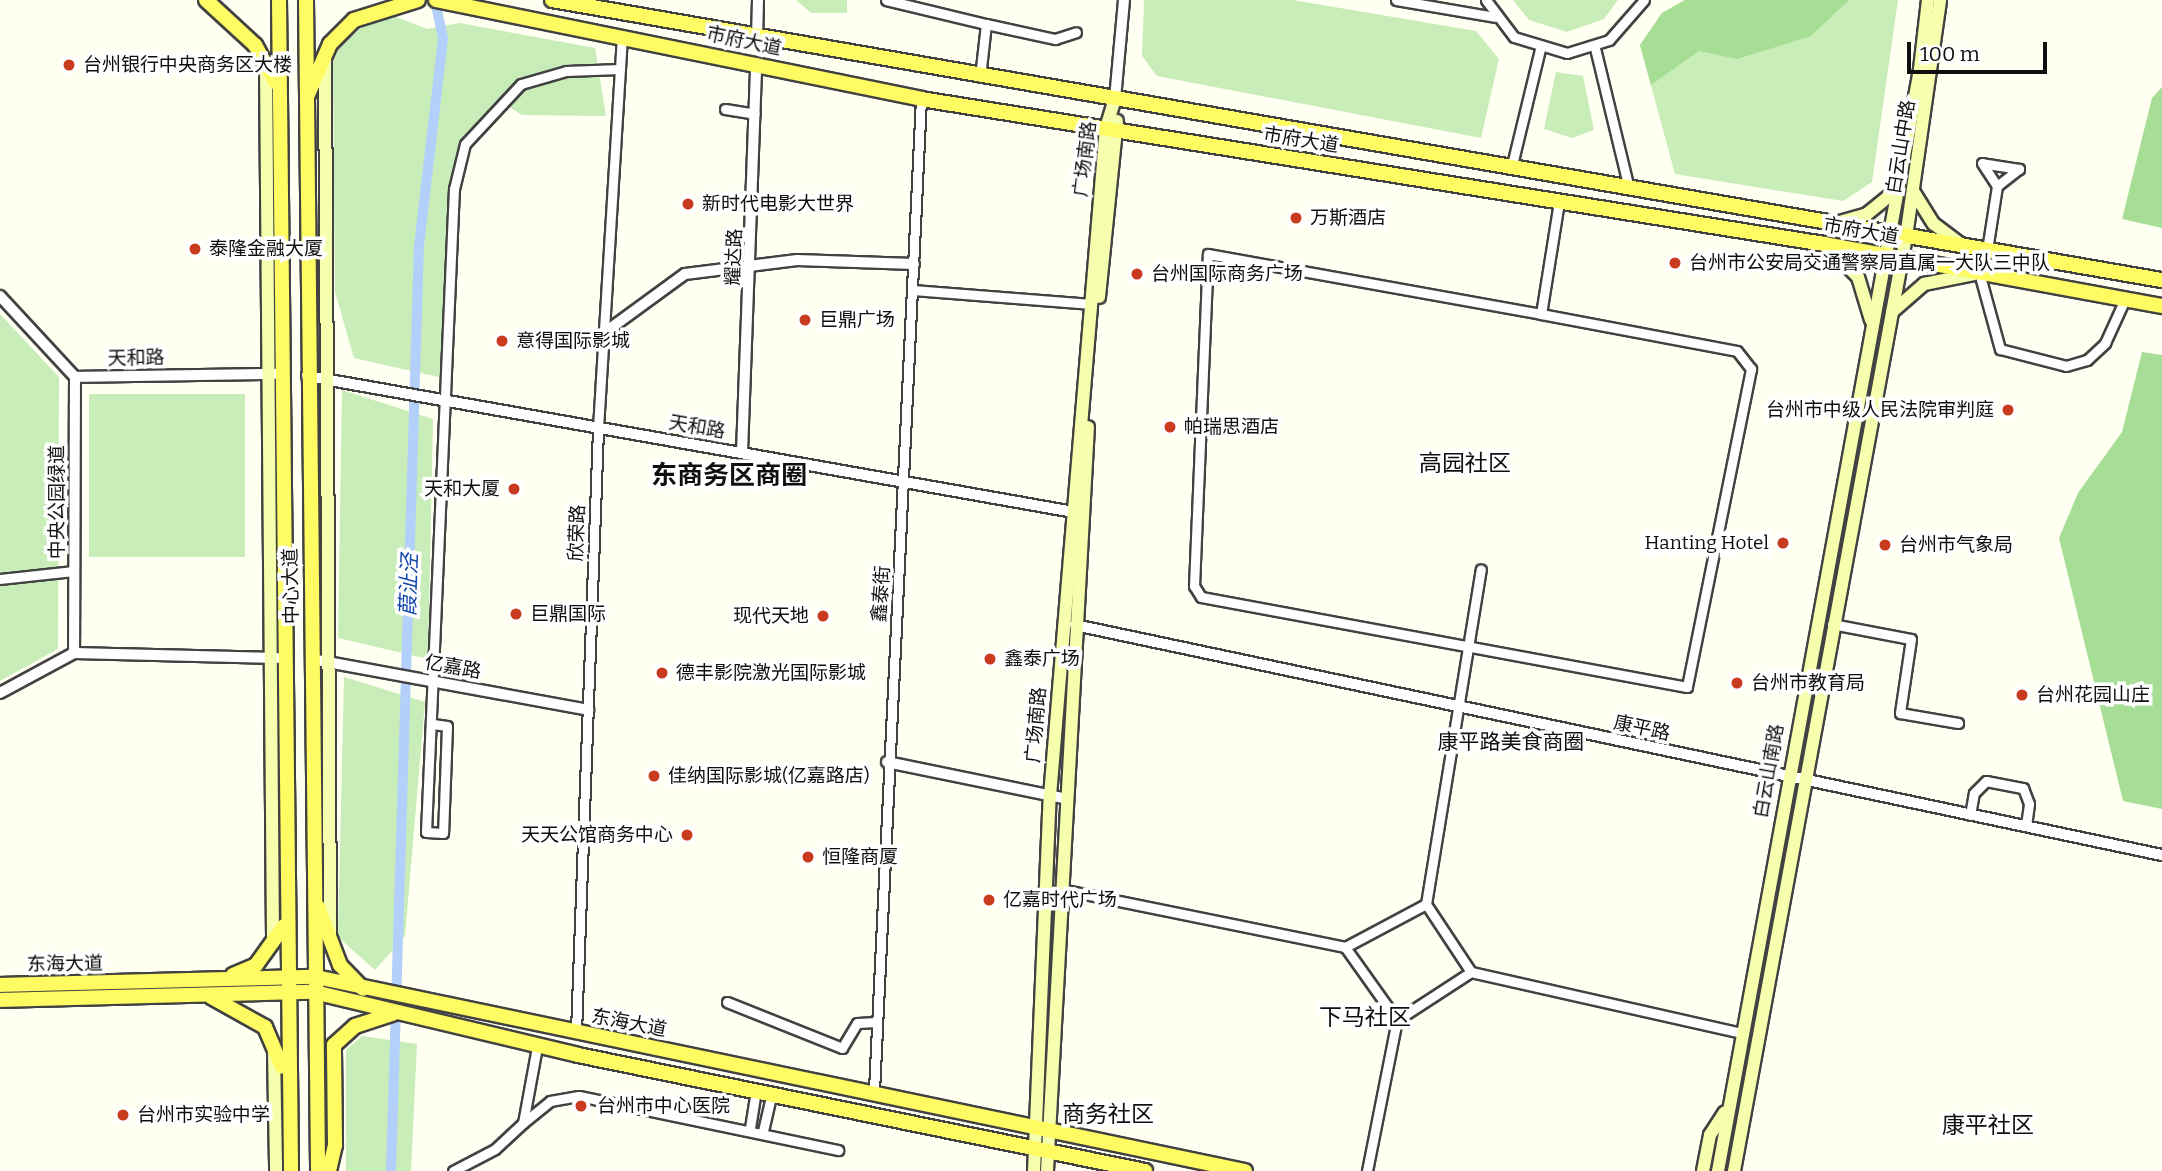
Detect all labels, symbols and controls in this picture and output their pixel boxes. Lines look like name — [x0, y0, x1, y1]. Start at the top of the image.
street label: 市府大道 — [704, 22, 784, 60]
scale bar — [1910, 28, 2050, 72]
text: 100 m — [1920, 41, 1980, 67]
place label: 台州银行中央商务区大楼 — [83, 54, 292, 76]
marker: 台州银行中央商务区大楼 — [61, 57, 77, 73]
street label: 白云山中路 — [1882, 98, 1920, 196]
street label: 广场南路 — [1069, 120, 1101, 198]
street label: 市府大道 — [1262, 123, 1340, 157]
place label: 新时代电影大世界 — [702, 193, 854, 215]
marker: 新时代电影大世界 — [680, 196, 696, 212]
place label: 万斯酒店 — [1310, 207, 1386, 229]
marker: 万斯酒店 — [1288, 210, 1304, 226]
street label: 市府大道 — [1822, 213, 1900, 249]
street label: 耀达路 — [722, 228, 746, 286]
place label: 泰隆金融大厦 — [209, 238, 323, 260]
marker: 泰隆金融大厦 — [187, 241, 203, 257]
place label: 台州市公安局交通警察局直属一大队三中队 — [1689, 252, 2050, 274]
marker: 台州市公安局交通警察局直属一大队三中队 — [1667, 255, 1683, 271]
place label: 台州国际商务广场 — [1151, 263, 1303, 285]
marker: 台州国际商务广场 — [1129, 266, 1145, 282]
place label: 巨鼎广场 — [819, 309, 895, 331]
marker: 巨鼎广场 — [797, 312, 813, 328]
place label: 意得国际影城 — [516, 330, 630, 352]
marker: 意得国际影城 — [494, 333, 510, 349]
street label: 天和路 — [107, 346, 165, 370]
place label: 台州市中级人民法院审判庭 — [1766, 399, 1994, 421]
marker: 台州市中级人民法院审判庭 — [2000, 402, 2016, 418]
street label: 天和路 — [667, 411, 727, 443]
place label: 帕瑞思酒店 — [1184, 416, 1279, 438]
marker: 帕瑞思酒店 — [1162, 419, 1178, 435]
street label: 中央公园绿道 — [46, 445, 68, 559]
district label: 高园社区 — [1419, 449, 1511, 477]
district label: 东商务区商圈 — [651, 460, 807, 492]
place label: 天和大厦 — [424, 478, 500, 500]
marker: 天和大厦 — [506, 481, 522, 497]
street label: 欣荣路 — [565, 504, 589, 562]
place label: Hanting Hotel — [1645, 532, 1769, 554]
place label: 台州市气象局 — [1899, 534, 2013, 556]
marker: Hanting Hotel — [1775, 535, 1791, 551]
marker: 台州市气象局 — [1877, 537, 1893, 553]
street label: 中心大道 — [279, 548, 303, 624]
water label: 葭沚泾 — [395, 553, 423, 617]
street label: 鑫泰街 — [868, 565, 894, 623]
place label: 巨鼎国际 — [530, 603, 606, 625]
place label: 现代天地 — [733, 605, 809, 627]
marker: 巨鼎国际 — [508, 606, 524, 622]
marker: 现代天地 — [815, 608, 831, 624]
place label: 鑫泰广场 — [1004, 648, 1080, 670]
street label: 亿嘉路 — [423, 651, 483, 683]
marker: 鑫泰广场 — [982, 651, 998, 667]
place label: 德丰影院激光国际影城 — [676, 662, 866, 684]
marker: 德丰影院激光国际影城 — [654, 665, 670, 681]
place label: 台州市教育局 — [1751, 672, 1865, 694]
marker: 台州市教育局 — [1729, 675, 1745, 691]
place label: 台州花园山庄 — [2036, 684, 2150, 706]
street label: 广场南路 — [1021, 686, 1051, 764]
marker: 台州花园山庄 — [2014, 687, 2030, 703]
street label: 康平路 — [1612, 711, 1672, 745]
street label: 白云山南路 — [1750, 722, 1788, 820]
district label: 康平路美食商圈 — [1438, 729, 1584, 755]
place label: 佳纳国际影城(亿嘉路店) — [668, 765, 870, 787]
marker: 佳纳国际影城(亿嘉路店) — [646, 768, 662, 784]
place label: 天天公馆商务中心 — [521, 824, 673, 846]
marker: 天天公馆商务中心 — [679, 827, 695, 843]
place label: 恒隆商厦 — [822, 846, 898, 868]
marker: 恒隆商厦 — [800, 849, 816, 865]
place label: 亿嘉时代广场 — [1003, 889, 1117, 911]
marker: 亿嘉时代广场 — [981, 892, 997, 908]
street label: 东海大道 — [27, 952, 103, 976]
district label: 下马社区 — [1319, 1003, 1411, 1031]
street label: 东海大道 — [590, 1005, 668, 1041]
place label: 台州市中心医院 — [597, 1095, 730, 1117]
marker: 台州市中心医院 — [571, 1096, 591, 1116]
district label: 商务社区 — [1062, 1100, 1154, 1128]
place label: 台州市实验中学 — [137, 1104, 270, 1126]
marker: 台州市实验中学 — [115, 1107, 131, 1123]
district label: 康平社区 — [1942, 1111, 2034, 1139]

